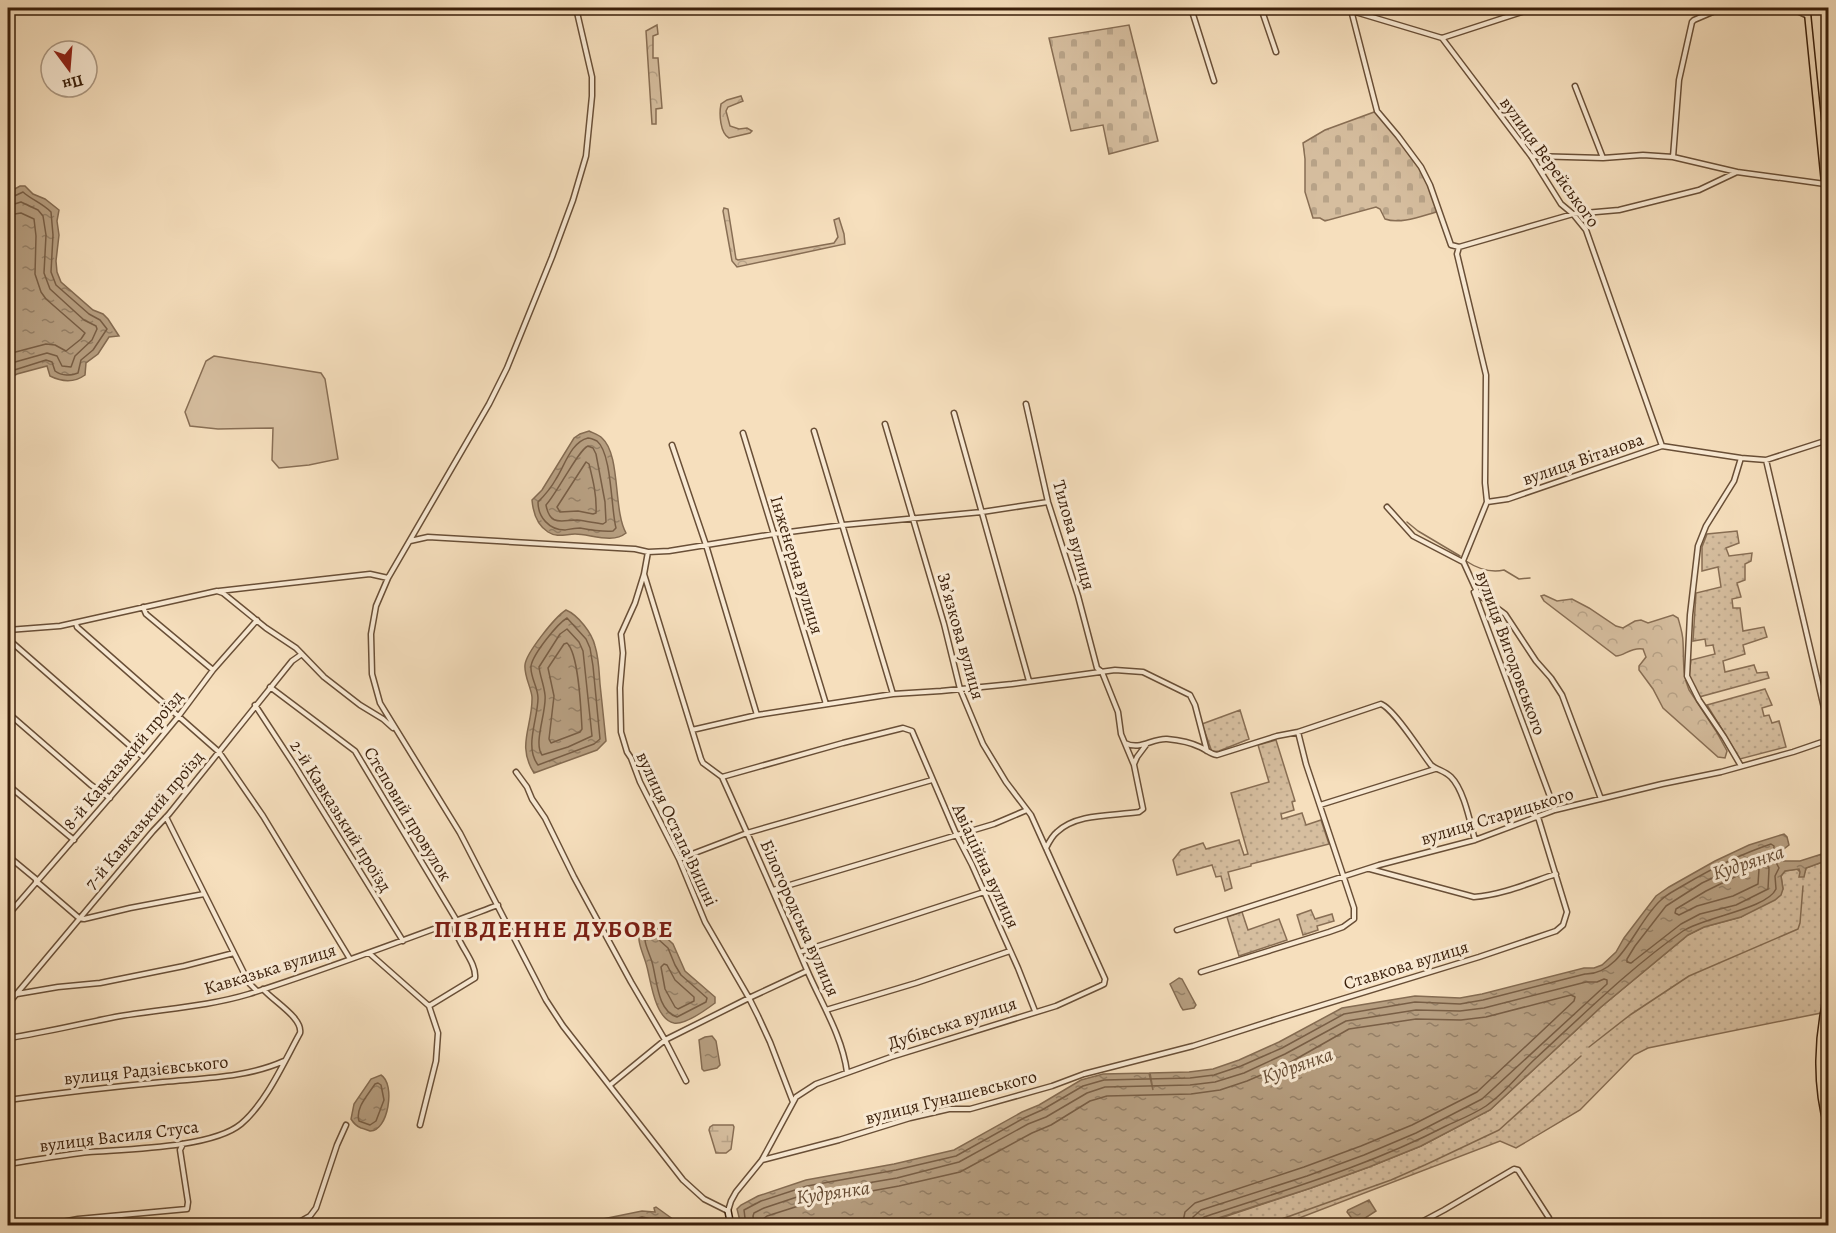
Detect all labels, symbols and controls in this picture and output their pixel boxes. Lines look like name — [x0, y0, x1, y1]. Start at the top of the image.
north arrow — [39, 39, 99, 99]
text: Пн — [60, 69, 86, 96]
street label: вулиця Верейського — [1494, 92, 1606, 232]
street label: вулиця Вітанова — [1519, 427, 1648, 491]
street label: Тилова вулиця — [1047, 477, 1101, 593]
street label: Інженерна вулиця — [765, 493, 829, 637]
street label: вулиця Вигодовського — [1470, 568, 1552, 738]
street label: Звʼязкова вулиця — [931, 570, 991, 702]
street label: 8-й Кавказький проїзд — [58, 685, 189, 835]
street label: 2-й Кавказький проїзд — [284, 735, 398, 897]
street label: Степовий провулок — [358, 742, 458, 886]
street label: 7-й Кавказький проїзд — [79, 746, 209, 894]
street label: вулиця Остапа Вишні — [631, 748, 723, 910]
street label: вулиця Старицького — [1418, 781, 1576, 851]
street label: Авіаційна вулиця — [946, 799, 1025, 932]
street label: Білогородська вулиця — [755, 836, 845, 1000]
water label: Кудрянка — [1709, 838, 1788, 887]
district label: ПІВДЕННЕ ДУБОВЕ — [434, 913, 674, 945]
street label: Ставкова вулиця — [1341, 935, 1471, 995]
street label: Кавказька вулиця — [201, 938, 339, 1000]
street label: Дубівська вулиця — [885, 991, 1019, 1055]
water label: Кудрянка — [1258, 1041, 1337, 1090]
street label: вулиця Радзієвського — [63, 1049, 229, 1091]
street label: вулиця Гунашевського — [863, 1064, 1039, 1130]
street label: вулиця Василя Стуса — [38, 1114, 201, 1158]
water label: Кудрянка — [794, 1174, 872, 1211]

